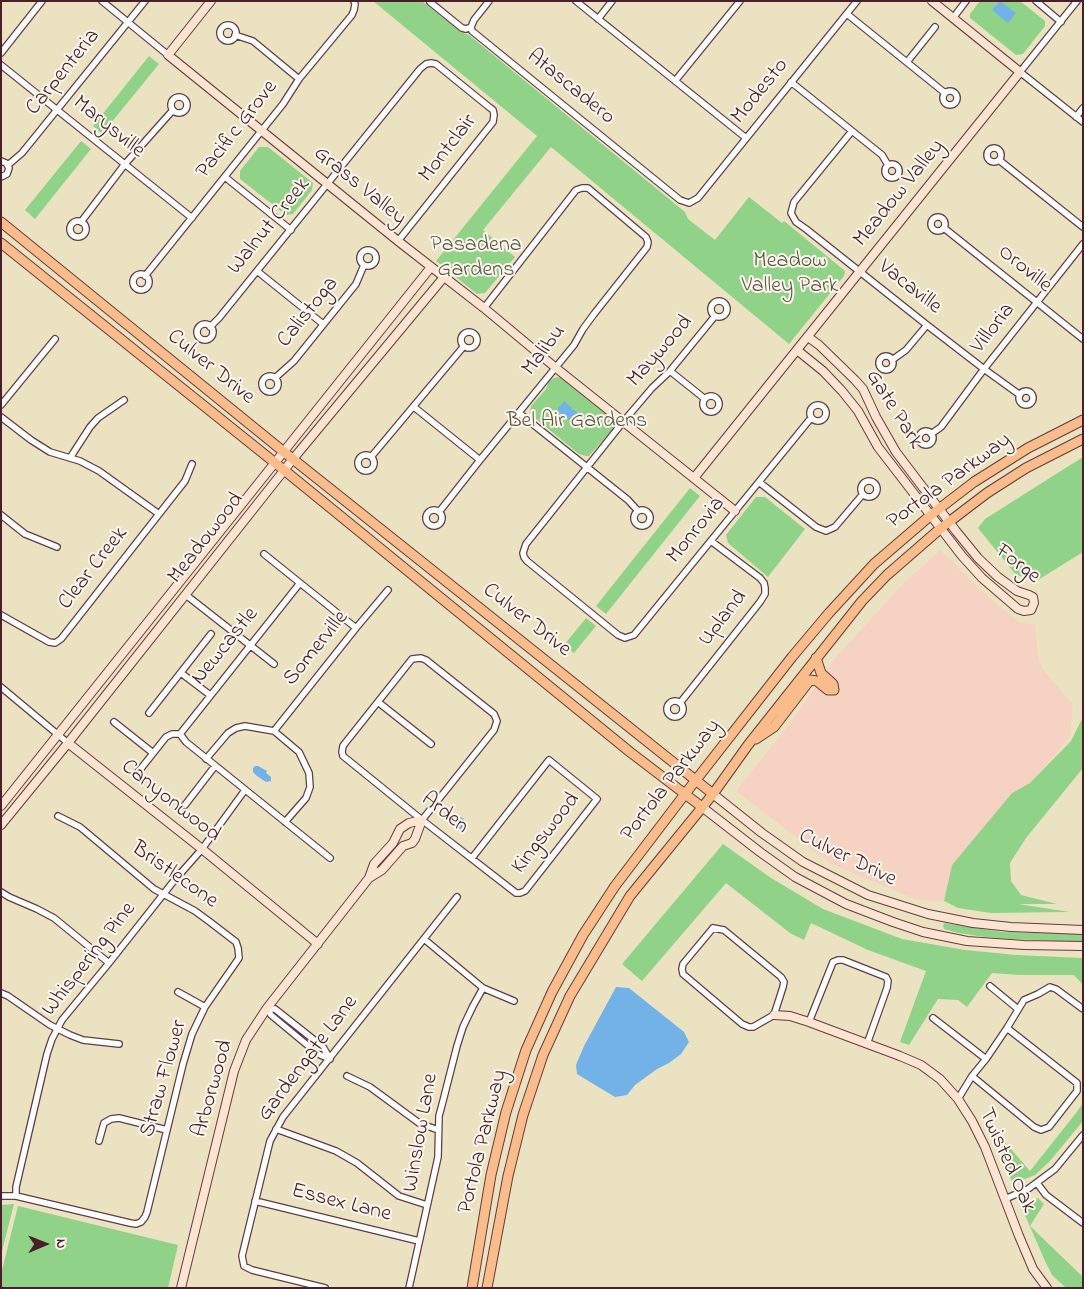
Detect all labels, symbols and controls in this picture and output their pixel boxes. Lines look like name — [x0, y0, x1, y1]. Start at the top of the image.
street label: Carpenteria — [21, 25, 107, 121]
street label: Atascadero — [520, 44, 620, 132]
street label: Modesto — [726, 54, 796, 130]
street label: Pacific Grove — [191, 76, 285, 184]
street label: Marysville — [67, 91, 149, 165]
street label: Montclair — [414, 110, 484, 188]
street label: Meadow Valley — [849, 135, 951, 253]
street label: Grass Valley — [307, 141, 411, 233]
street label: Walnut Creek — [223, 173, 317, 281]
park label: Pasadena Gardens — [430, 233, 522, 284]
street label: Oroville — [991, 240, 1057, 300]
park label: Meadow Valley Park — [742, 249, 838, 300]
street label: Vacaville — [872, 255, 946, 321]
street label: Calistoga — [272, 272, 346, 354]
street label: Villoria — [966, 298, 1022, 360]
street label: Maywood — [623, 311, 699, 393]
street label: Malibu — [517, 320, 573, 382]
street label: Culver Drive — [161, 325, 259, 411]
street label: Gate Park — [858, 366, 928, 454]
park label: Bel Air Gardens — [507, 409, 647, 435]
street label: Portola Parkway — [883, 428, 1017, 536]
street label: Meadowood — [163, 488, 251, 590]
street label: Monrovia — [662, 492, 732, 570]
street label: Clear Creek — [53, 522, 135, 616]
street label: Forge — [989, 539, 1045, 591]
street label: Culver Drive — [476, 578, 576, 664]
street label: Upland — [694, 586, 754, 652]
street label: Newcastle — [187, 603, 265, 691]
street label: Somerville — [279, 606, 355, 692]
street label: Portola Parkway — [616, 715, 728, 847]
street label: Canyonwood — [115, 755, 225, 849]
street label: Arden — [415, 787, 473, 841]
street label: Kingswood — [507, 788, 587, 880]
street label: Culver Drive — [794, 824, 900, 894]
street label: Bristlecone — [126, 837, 222, 915]
street label: Whispering Pine — [37, 898, 143, 1022]
street label: Gardengate Lane — [253, 991, 365, 1127]
street label: Straw Flower — [136, 1017, 194, 1141]
street label: Arborwood — [188, 1037, 240, 1141]
street label: Portola Parkway — [453, 1067, 515, 1217]
street label: Winslow Lane — [399, 1072, 445, 1194]
street label: Twisted Oak — [971, 1104, 1041, 1218]
street label: Essex Lane — [288, 1179, 394, 1229]
north arrow — [20, 1219, 70, 1269]
text: N — [50, 1239, 71, 1249]

